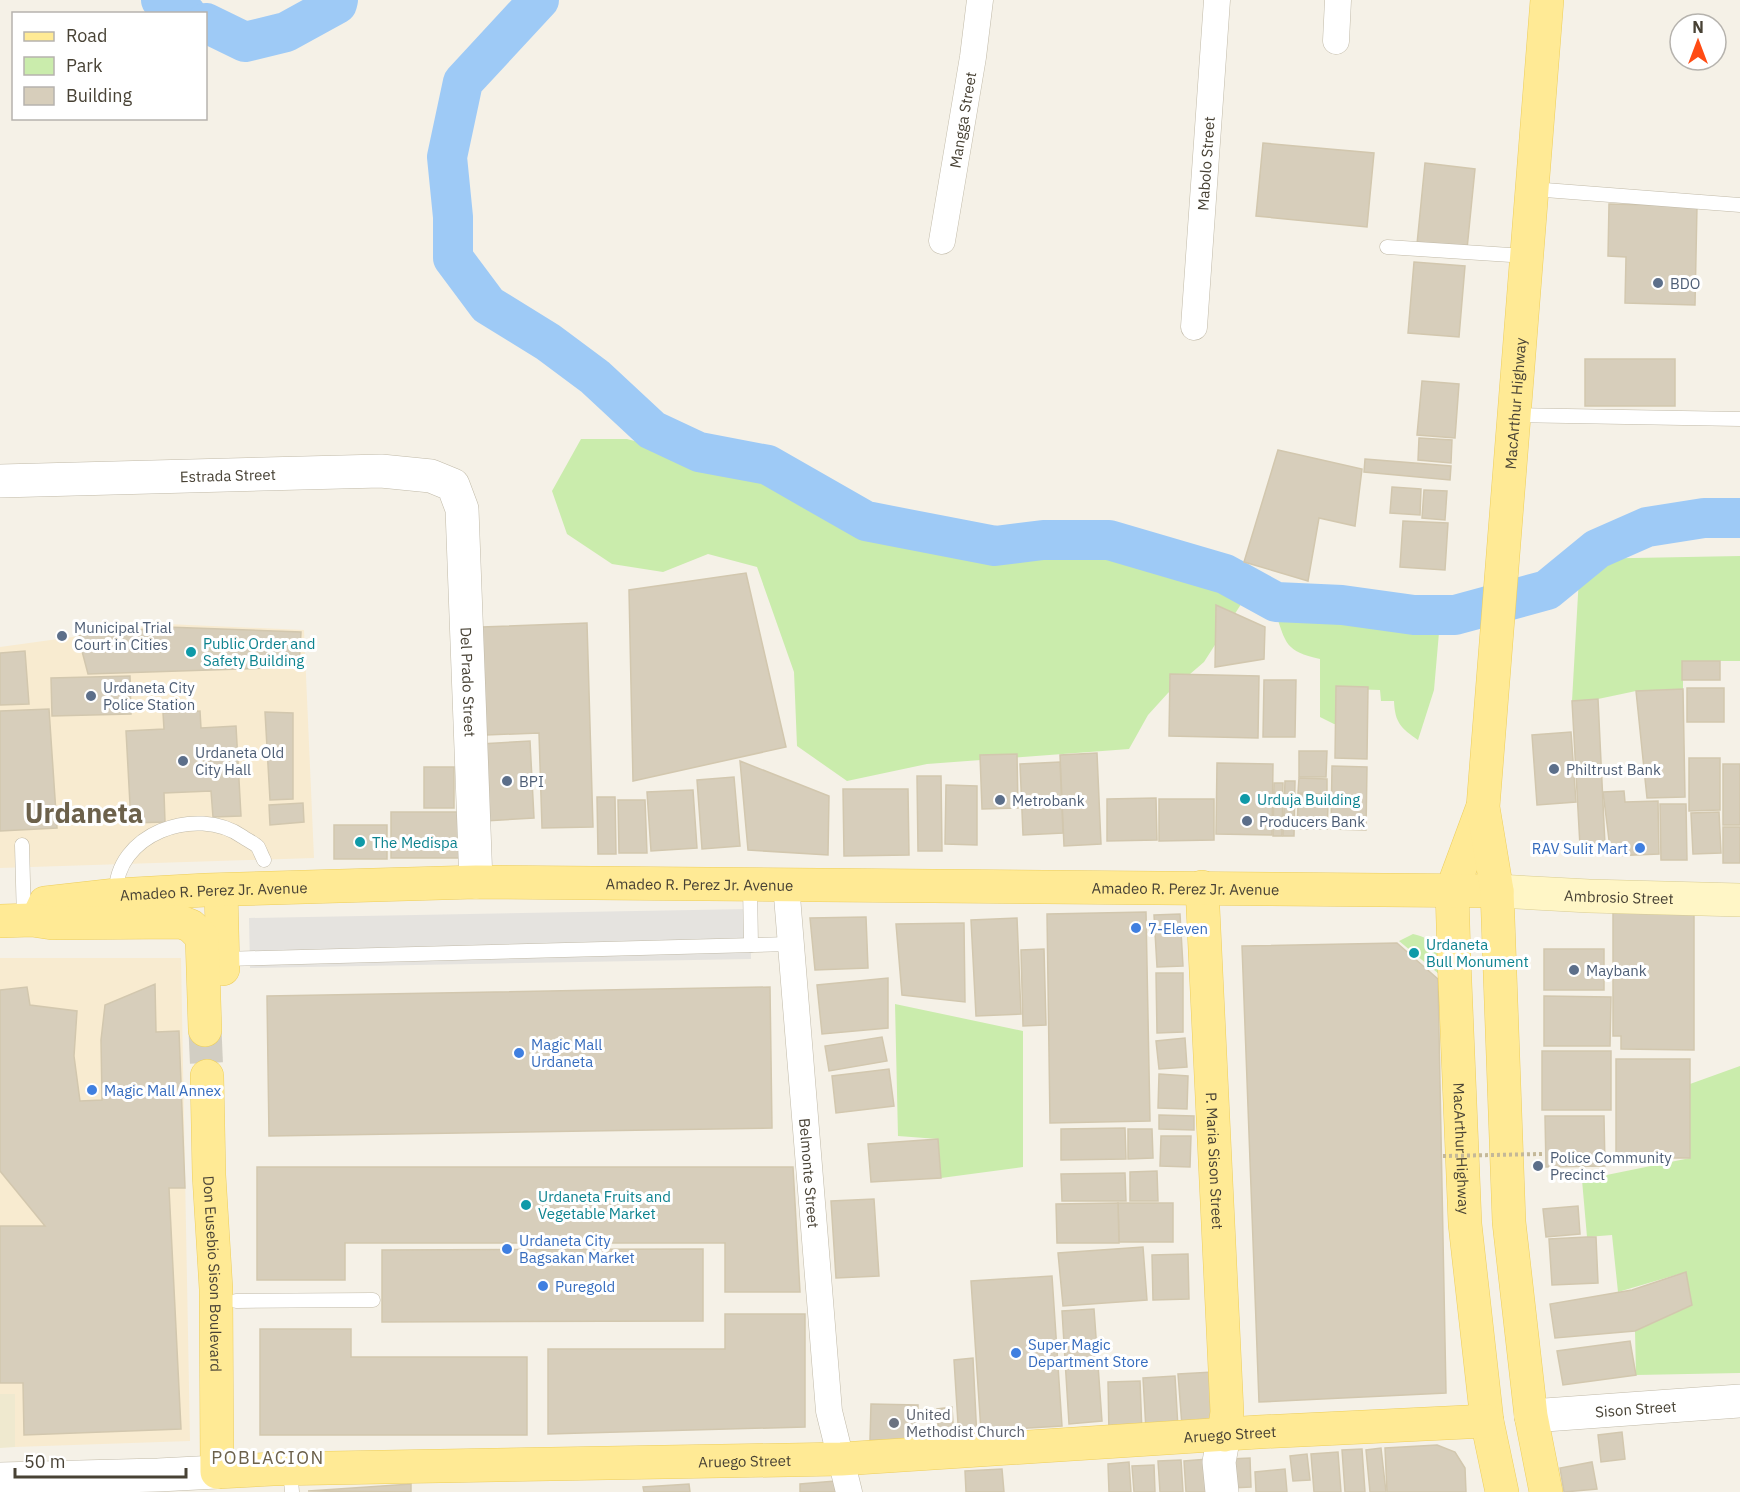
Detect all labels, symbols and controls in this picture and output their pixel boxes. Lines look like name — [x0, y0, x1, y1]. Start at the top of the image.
legend — [12, 12, 207, 120]
north arrow — [1668, 12, 1728, 72]
text: N — [1692, 17, 1704, 37]
text: Road — [66, 24, 107, 47]
text: Park — [66, 54, 103, 77]
street label: Mangga Street — [945, 70, 980, 169]
text: Building — [66, 84, 133, 107]
street label: Mabolo Street — [1193, 116, 1218, 211]
place label: BDO — [1670, 274, 1700, 293]
marker: BDO — [1651, 276, 1665, 290]
street label: MacArthur Highway — [1500, 336, 1530, 470]
street label: Estrada Street — [180, 464, 276, 486]
place label: Municipal Trial Court in Cities — [74, 618, 172, 654]
street label: Del Prado Street — [457, 627, 480, 738]
marker: Municipal Trial Court in Cities — [55, 629, 69, 643]
place label: Public Order and Safety Building — [203, 634, 315, 670]
marker: Public Order and Safety Building — [184, 645, 198, 659]
place label: Urdaneta City Police Station — [103, 678, 195, 714]
marker: Urdaneta City Police Station — [84, 689, 98, 703]
place label: Urdaneta Old City Hall — [195, 743, 284, 779]
marker: Urdaneta Old City Hall — [176, 754, 190, 768]
place label: Philtrust Bank — [1566, 760, 1661, 779]
marker: Philtrust Bank — [1547, 762, 1561, 776]
place label: BPI — [519, 772, 544, 791]
marker: BPI — [500, 774, 514, 788]
place label: Urduja Building — [1257, 790, 1360, 809]
place label: Metrobank — [1012, 791, 1085, 810]
marker: Urduja Building — [1238, 792, 1252, 806]
marker: Metrobank — [993, 793, 1007, 807]
district label: Urdaneta — [25, 795, 143, 830]
place label: Producers Bank — [1259, 812, 1365, 831]
marker: Producers Bank — [1240, 814, 1254, 828]
place label: The Medispa — [372, 833, 458, 852]
marker: The Medispa — [353, 835, 367, 849]
place label: RAV Sulit Mart — [1532, 839, 1628, 858]
marker: RAV Sulit Mart — [1633, 841, 1647, 855]
street label: Amadeo R. Perez Jr. Avenue — [605, 874, 793, 894]
street label: Amadeo R. Perez Jr. Avenue — [119, 877, 308, 904]
street label: Amadeo R. Perez Jr. Avenue — [1091, 878, 1279, 899]
street label: Ambrosio Street — [1564, 885, 1674, 908]
place label: 7-Eleven — [1148, 919, 1208, 938]
marker: 7-Eleven — [1129, 921, 1143, 935]
place label: Urdaneta Bull Monument — [1426, 935, 1529, 971]
marker: Urdaneta Bull Monument — [1407, 946, 1421, 960]
place label: Maybank — [1586, 961, 1647, 980]
marker: Maybank — [1567, 963, 1581, 977]
place label: Magic Mall Urdaneta — [531, 1035, 602, 1071]
marker: Magic Mall Urdaneta — [512, 1046, 526, 1060]
place label: Magic Mall Annex — [104, 1081, 221, 1100]
street label: MacArthur Highway — [1450, 1082, 1474, 1215]
marker: Magic Mall Annex — [85, 1083, 99, 1097]
street label: P. Maria Sison Street — [1202, 1091, 1228, 1230]
street label: Belmonte Street — [796, 1117, 824, 1229]
place label: Police Community Precinct — [1550, 1148, 1672, 1184]
marker: Police Community Precinct — [1531, 1159, 1545, 1173]
street label: Don Eusebio Sison Boulevard — [200, 1175, 226, 1372]
place label: Urdaneta Fruits and Vegetable Market — [538, 1187, 671, 1223]
marker: Urdaneta Fruits and Vegetable Market — [519, 1198, 533, 1212]
place label: Urdaneta City Bagsakan Market — [519, 1231, 635, 1267]
marker: Urdaneta City Bagsakan Market — [500, 1242, 514, 1256]
place label: Puregold — [555, 1277, 615, 1296]
marker: Puregold — [536, 1279, 550, 1293]
place label: Super Magic Department Store — [1028, 1335, 1148, 1371]
marker: Super Magic Department Store — [1009, 1346, 1023, 1360]
street label: Sison Street — [1594, 1396, 1677, 1421]
place label: United Methodist Church — [906, 1405, 1025, 1441]
marker: United Methodist Church — [887, 1416, 901, 1430]
street label: Aruego Street — [1183, 1422, 1277, 1446]
scale bar — [15, 1441, 186, 1479]
district label: POBLACION — [211, 1446, 325, 1469]
text: 50 m — [24, 1450, 66, 1473]
street label: Aruego Street — [698, 1450, 791, 1471]

